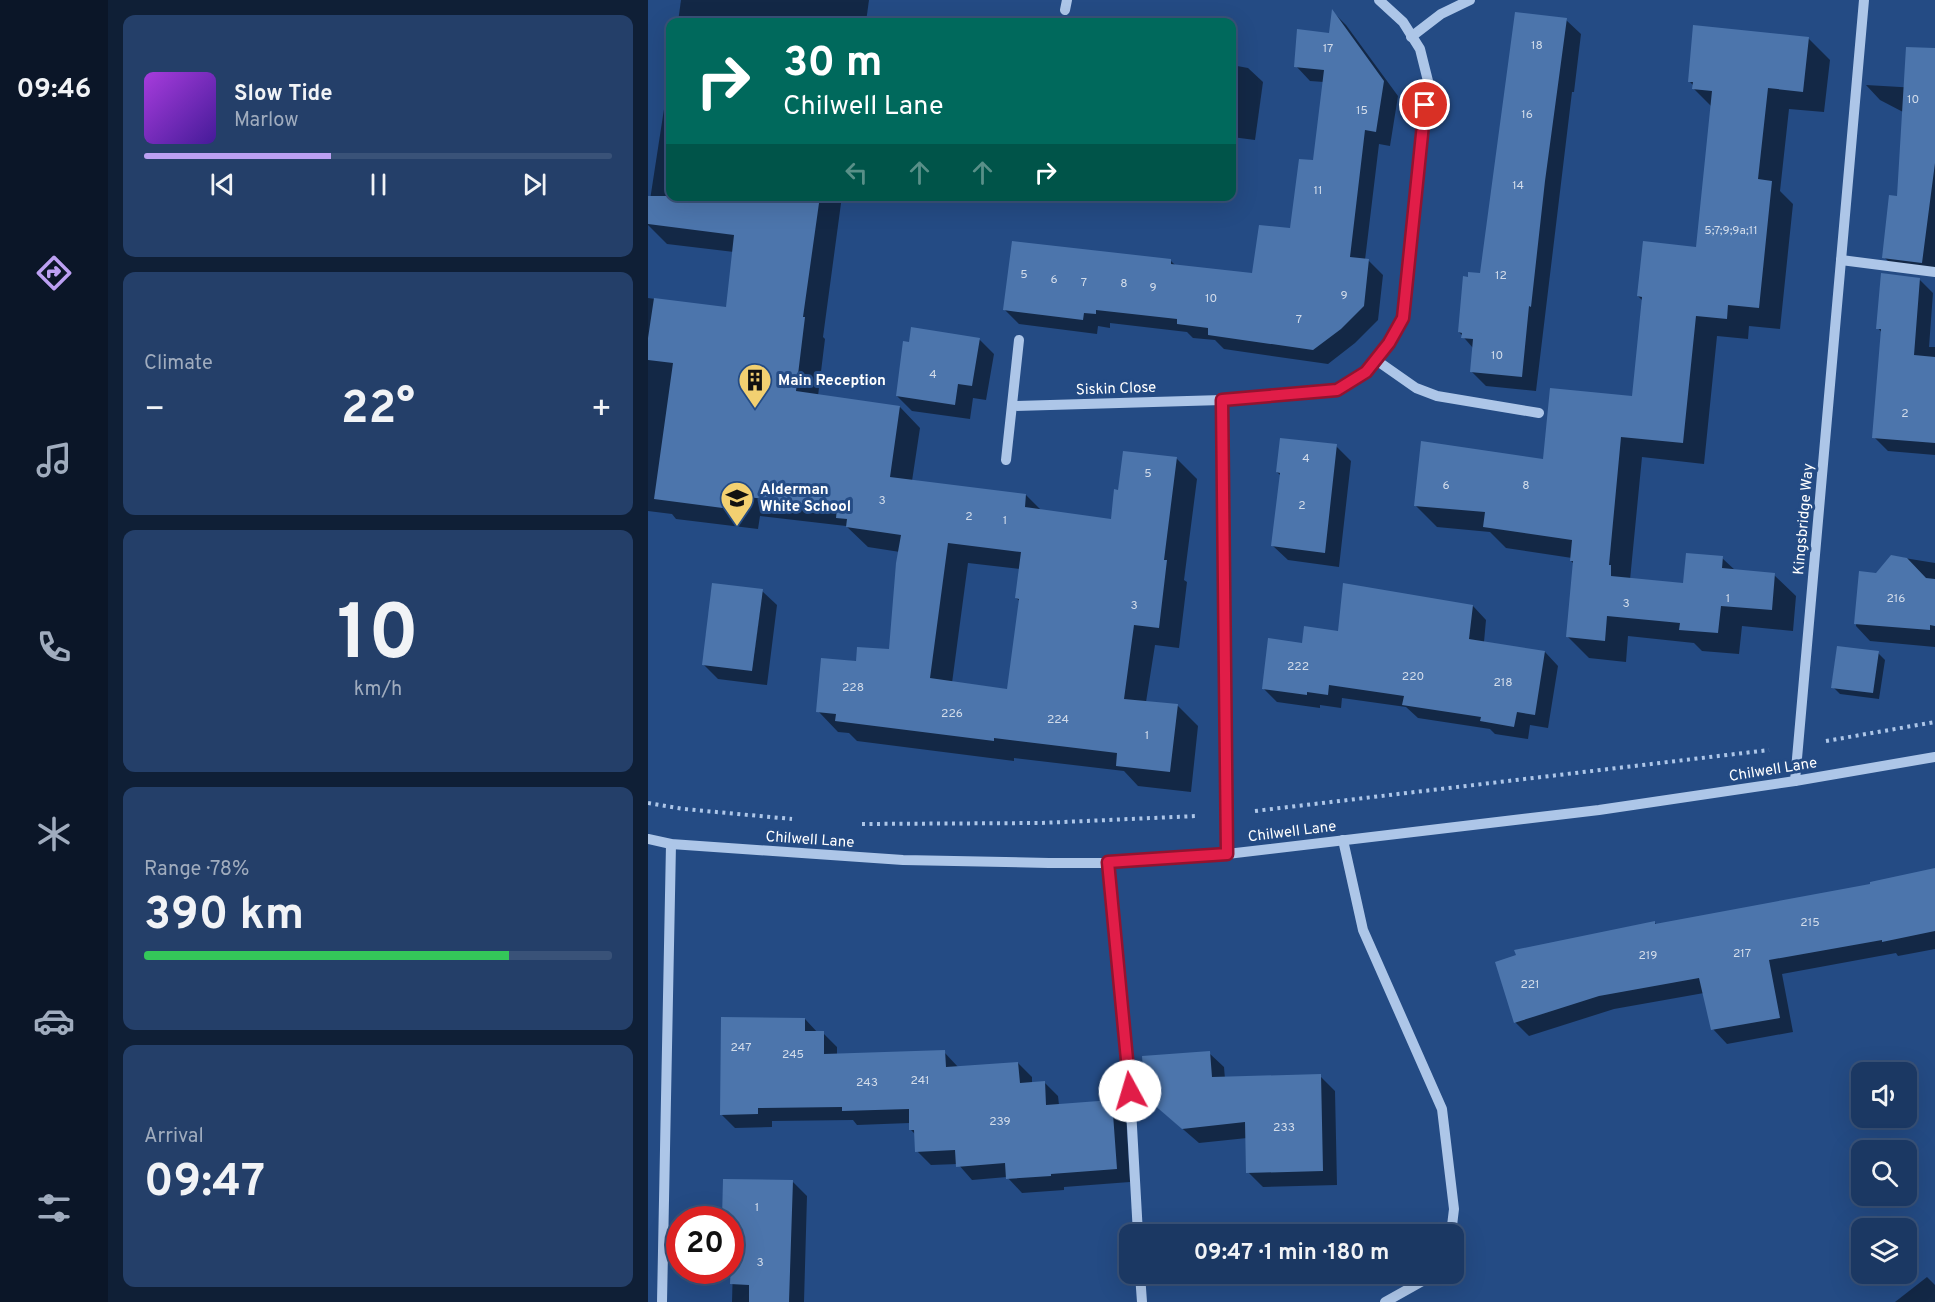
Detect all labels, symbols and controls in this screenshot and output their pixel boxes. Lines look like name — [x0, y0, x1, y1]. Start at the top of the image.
text: 30 m — [783, 38, 882, 91]
house number: 18 — [1531, 38, 1543, 54]
house number: 17 — [1323, 41, 1333, 57]
icon: right — [684, 42, 762, 120]
text: 09:46 — [17, 73, 91, 107]
pin — [1399, 79, 1450, 130]
text: Slow Tide — [234, 81, 333, 108]
icon: arrive — [1408, 88, 1441, 121]
text: Chilwell Lane — [783, 90, 943, 124]
house number: 10 — [1907, 92, 1919, 108]
house number: 15 — [1356, 103, 1368, 119]
house number: 16 — [1521, 107, 1533, 123]
text: Marlow — [234, 108, 298, 134]
icon: left — [840, 156, 873, 189]
icon: ahead — [903, 156, 936, 189]
icon: ahead — [966, 156, 999, 189]
icon: right — [1029, 156, 1062, 189]
icon: previous — [206, 168, 239, 201]
icon: pause — [362, 168, 395, 201]
icon: next — [518, 168, 551, 201]
house number: 14 — [1512, 178, 1524, 194]
house number: 11 — [1314, 183, 1322, 199]
house number: 5;7;9;9a;11 — [1704, 223, 1758, 239]
icon: directions — [33, 252, 75, 294]
house number: 5 — [1020, 267, 1028, 283]
house number: 12 — [1495, 268, 1507, 284]
house number: 6 — [1050, 272, 1058, 288]
house number: 7 — [1081, 275, 1087, 291]
house number: 8 — [1120, 276, 1128, 292]
house number: 9 — [1149, 280, 1157, 296]
house number: 9 — [1340, 288, 1348, 304]
house number: 10 — [1205, 291, 1217, 307]
house number: 7 — [1296, 312, 1302, 328]
house number: 10 — [1491, 348, 1503, 364]
text: Climate — [144, 351, 213, 377]
building icon: Main Reception — [737, 362, 773, 409]
house number: 4 — [929, 367, 937, 383]
place label: Main Reception — [778, 372, 886, 391]
street label: Siskin Close — [1076, 379, 1157, 400]
text: 22° — [341, 382, 415, 439]
text: − — [144, 390, 165, 432]
text: + — [591, 390, 612, 432]
house number: 2 — [1901, 406, 1909, 422]
icon: music — [33, 439, 75, 481]
house number: 4 — [1302, 451, 1310, 467]
street label: Kingsbridge Way — [1790, 463, 1819, 576]
house number: 5 — [1144, 466, 1152, 482]
house number: 6 — [1442, 478, 1450, 494]
house number: 8 — [1522, 478, 1530, 494]
school or university icon: Alderman White School — [719, 480, 755, 527]
place label: Alderman White School — [760, 481, 851, 517]
house number: 3 — [878, 493, 886, 509]
house number: 2 — [1298, 498, 1306, 514]
house number: 2 — [965, 509, 973, 525]
house number: 1 — [1003, 513, 1007, 529]
text: 10 — [337, 588, 419, 687]
house number: 1 — [1726, 591, 1730, 607]
house number: 216 — [1887, 591, 1905, 607]
house number: 3 — [1622, 596, 1630, 612]
house number: 3 — [1130, 598, 1138, 614]
icon: phone — [33, 626, 75, 668]
house number: 222 — [1287, 659, 1309, 675]
house number: 220 — [1402, 669, 1424, 685]
house number: 218 — [1493, 675, 1513, 691]
text: km/h — [354, 677, 402, 703]
house number: 228 — [842, 680, 864, 696]
house number: 226 — [941, 706, 963, 722]
house number: 224 — [1047, 712, 1069, 728]
house number: 1 — [1145, 728, 1149, 744]
street label: Chilwell Lane — [1728, 754, 1819, 787]
icon: climate — [33, 813, 75, 855]
street label: Chilwell Lane — [1247, 818, 1338, 847]
street label: Chilwell Lane — [765, 828, 855, 853]
text: Range · 78% — [144, 857, 249, 883]
text: 390 km — [144, 888, 304, 945]
house number: 215 — [1800, 915, 1820, 931]
house number: 217 — [1733, 946, 1751, 962]
house number: 219 — [1639, 948, 1657, 964]
house number: 221 — [1520, 977, 1540, 993]
icon: car — [33, 1000, 75, 1042]
house number: 247 — [731, 1040, 751, 1056]
house number: 245 — [782, 1047, 804, 1063]
position arrow — [1098, 1059, 1162, 1123]
map controls — [1851, 1062, 1917, 1284]
button: sound — [1851, 1062, 1917, 1128]
house number: 241 — [910, 1073, 930, 1089]
house number: 243 — [856, 1075, 878, 1091]
house number: 239 — [989, 1114, 1011, 1130]
house number: 233 — [1273, 1120, 1295, 1136]
text: Arrival — [144, 1124, 204, 1150]
button: search — [1851, 1140, 1917, 1206]
text: 09:47 — [144, 1155, 265, 1212]
icon: filters — [33, 1187, 75, 1229]
house number: 1 — [755, 1200, 759, 1216]
speed limit sign: 20 — [666, 1206, 744, 1284]
button: layers — [1851, 1218, 1917, 1284]
text: 09:47 · 1 min · 180 m — [1194, 1240, 1389, 1267]
house number: 3 — [756, 1255, 764, 1271]

